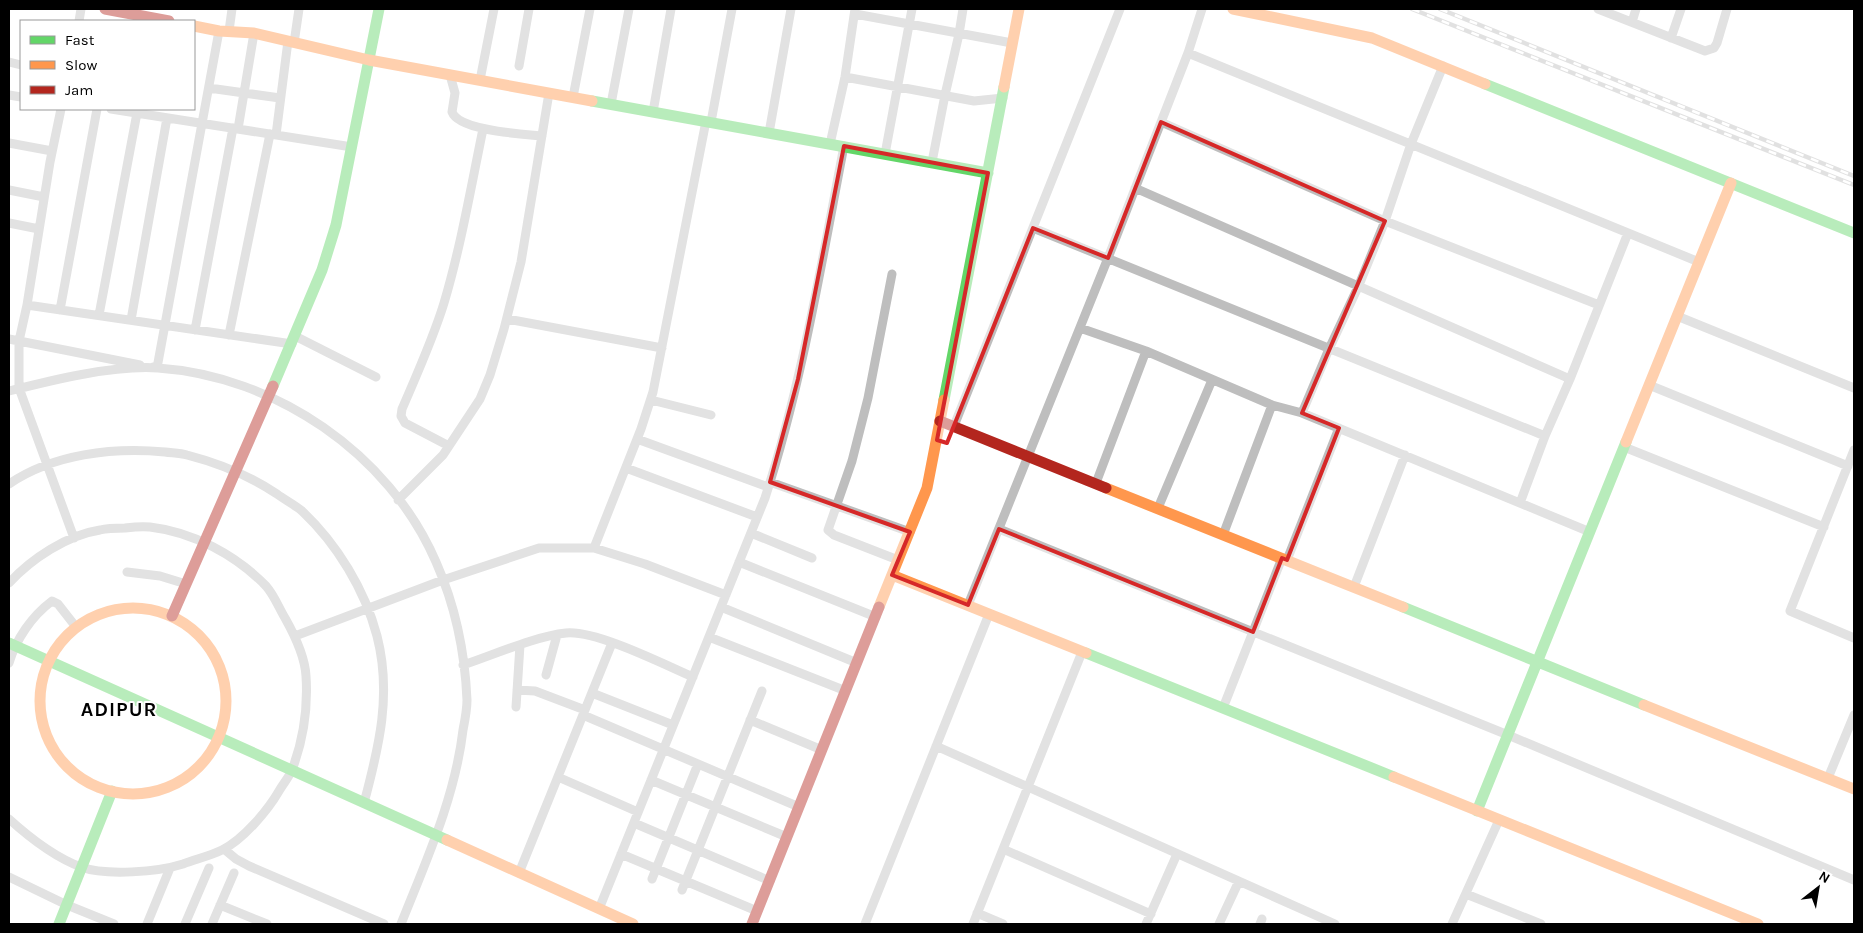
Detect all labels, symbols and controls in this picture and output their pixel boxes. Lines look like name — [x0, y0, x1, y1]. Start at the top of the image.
legend — [20, 20, 195, 110]
text: Fast — [65, 31, 95, 49]
text: Slow — [65, 56, 97, 74]
text: Jam — [65, 81, 93, 99]
district label: ADIPUR — [81, 698, 157, 721]
north arrow — [1793, 863, 1843, 913]
text: N — [1816, 867, 1833, 887]

